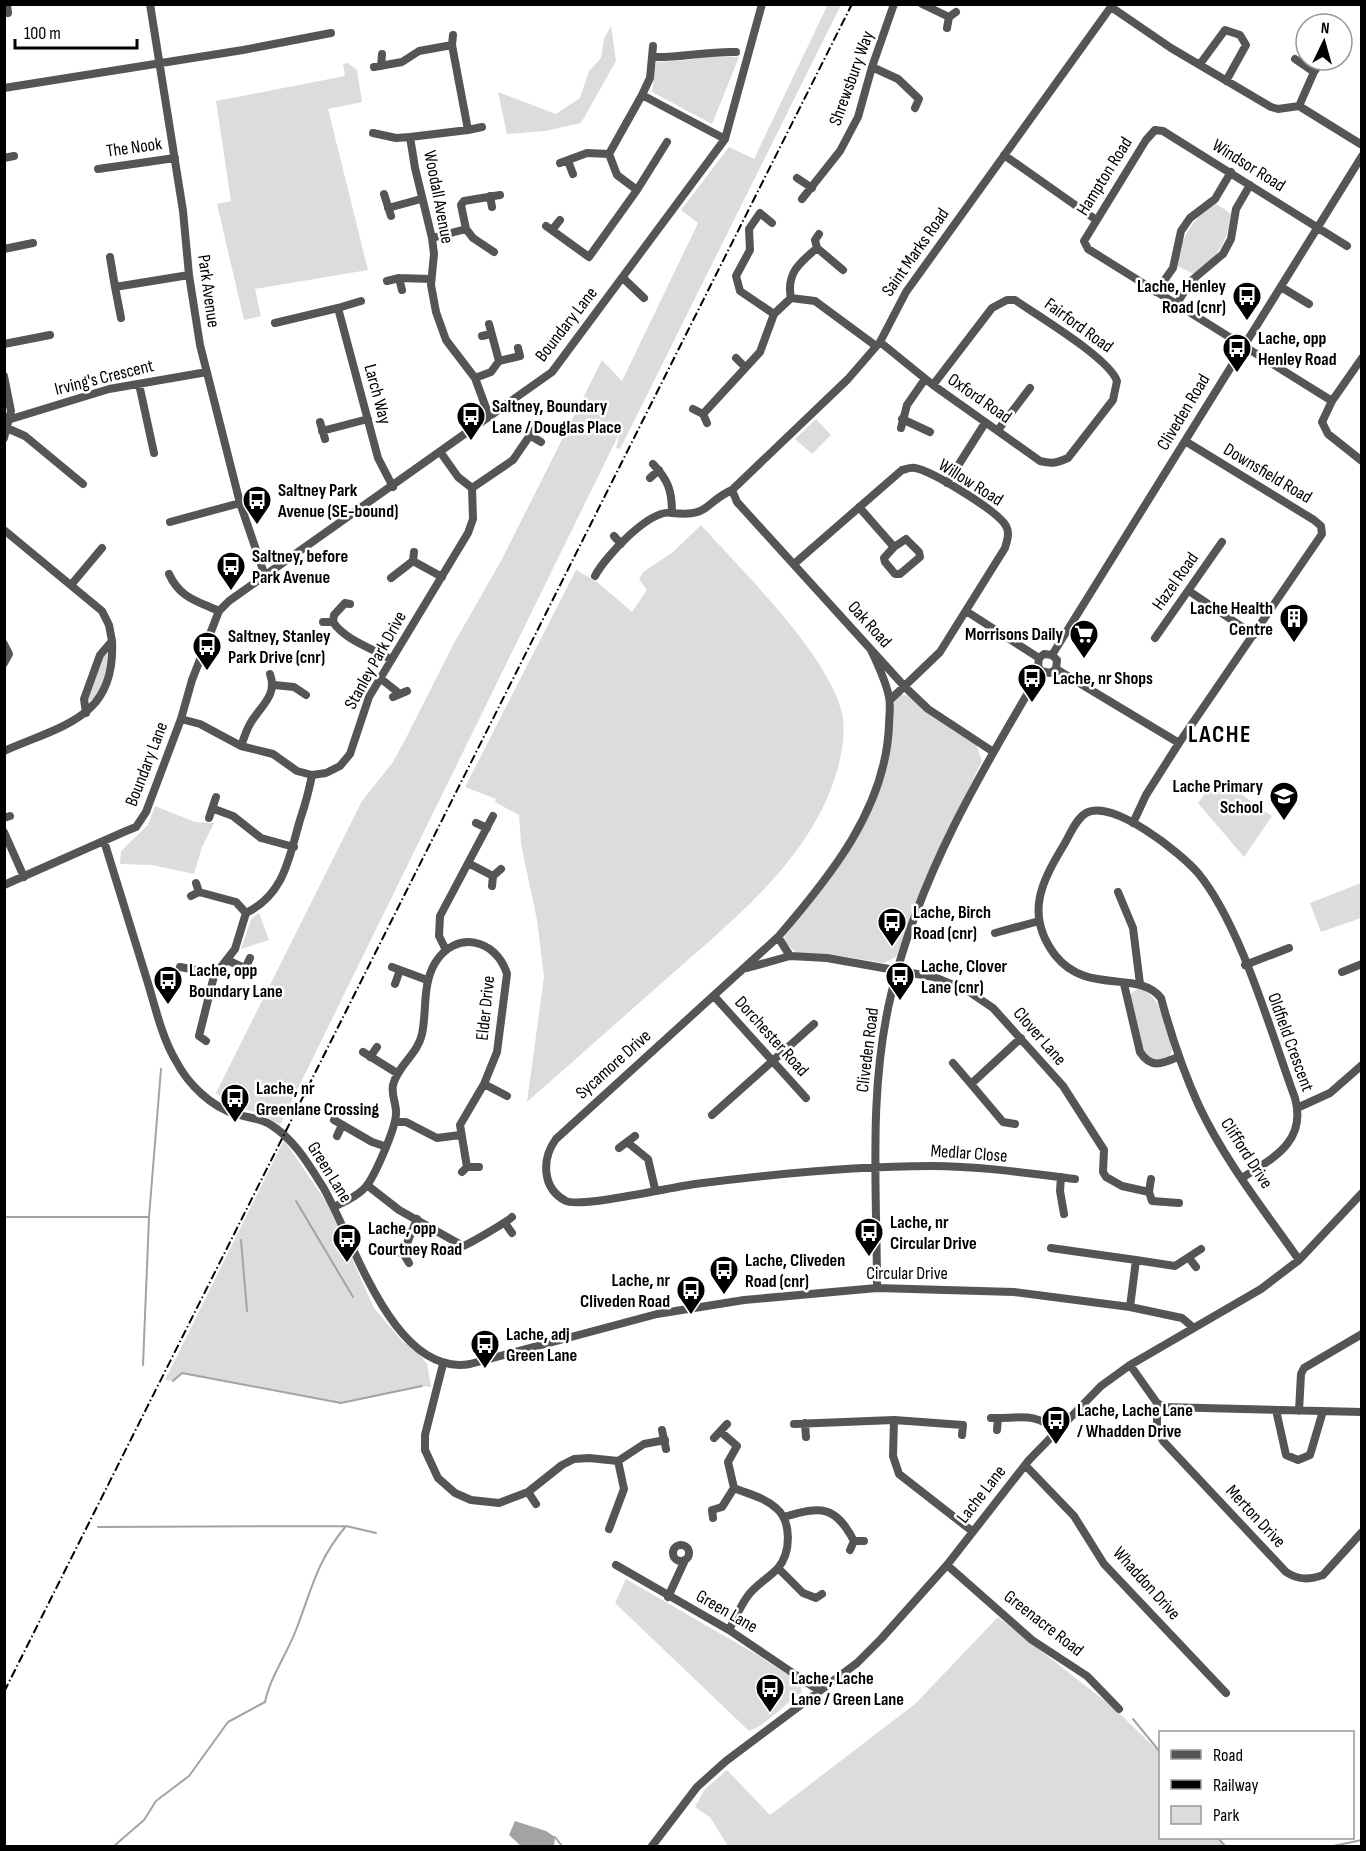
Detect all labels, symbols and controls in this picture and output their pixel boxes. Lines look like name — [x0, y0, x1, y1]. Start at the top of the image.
scale bar — [15, 12, 136, 50]
north arrow — [1294, 12, 1354, 72]
text: N — [1320, 19, 1330, 38]
text: 100 m — [24, 23, 61, 44]
street label: Shrewsbury Way — [825, 28, 878, 128]
street label: The Nook — [105, 133, 163, 162]
street label: Hampton Road — [1072, 133, 1137, 219]
street label: Windsor Road — [1208, 135, 1289, 196]
street label: Woodall Avenue — [419, 149, 458, 245]
street label: Saint Marks Road — [877, 204, 954, 300]
street label: Park Avenue — [193, 253, 224, 329]
place label: Lache, Henley Road (cnr) — [1137, 276, 1227, 318]
bus stop icon: Lache, Henley Road (cnr) — [1231, 280, 1263, 322]
street label: Boundary Lane — [531, 283, 602, 366]
street label: Fairford Road — [1040, 293, 1117, 357]
place label: Lache, opp Henley Road — [1258, 328, 1337, 370]
bus stop icon: Lache, opp Henley Road — [1221, 332, 1253, 374]
street label: Irving's Crescent — [52, 355, 156, 400]
street label: Larch Way — [359, 362, 396, 426]
street label: Oxford Road — [944, 369, 1016, 428]
street label: Cliveden Road — [1152, 370, 1214, 454]
place label: Saltney, Boundary Lane / Douglas Place — [492, 396, 622, 438]
bus stop icon: Saltney, Boundary Lane / Douglas Place — [455, 400, 487, 442]
street label: Downsfield Road — [1220, 439, 1316, 508]
street label: Willow Road — [935, 454, 1007, 510]
place label: Saltney Park Avenue (SE-bound) — [277, 480, 398, 522]
bus stop icon: Saltney Park Avenue (SE-bound) — [241, 484, 273, 526]
place label: Saltney, before Park Avenue — [252, 546, 348, 588]
street label: Hazel Road — [1148, 548, 1203, 614]
bus stop icon: Saltney, before Park Avenue — [215, 550, 247, 592]
street label: Oak Road — [843, 597, 896, 652]
place label: Lache Health Centre — [1190, 598, 1273, 640]
building icon: Lache Health Centre — [1278, 602, 1310, 644]
street label: Stanley Park Drive — [340, 608, 411, 713]
supermarket icon: Morrisons Daily — [1068, 618, 1100, 660]
place label: Morrisons Daily — [965, 624, 1064, 645]
place label: Saltney, Stanley Park Drive (cnr) — [228, 626, 331, 668]
bus stop icon: Saltney, Stanley Park Drive (cnr) — [191, 630, 223, 672]
bus stop icon: Lache, nr Shops — [1016, 662, 1048, 704]
place label: Lache, nr Shops — [1053, 668, 1153, 689]
street label: Boundary Lane — [121, 719, 172, 809]
district label: LACHE — [1188, 720, 1252, 749]
place label: Lache Primary School — [1173, 776, 1264, 818]
school or university icon: Lache Primary School — [1268, 780, 1300, 822]
place label: Lache, Birch Road (cnr) — [913, 902, 991, 944]
bus stop icon: Lache, Birch Road (cnr) — [876, 906, 908, 948]
place label: Lache, Clover Lane (cnr) — [921, 956, 1008, 998]
place label: Lache, opp Boundary Lane — [189, 960, 283, 1002]
bus stop icon: Lache, Clover Lane (cnr) — [884, 960, 916, 1002]
bus stop icon: Lache, opp Boundary Lane — [152, 964, 184, 1006]
street label: Elder Drive — [472, 975, 499, 1041]
street label: Oldfield Crescent — [1263, 990, 1318, 1095]
street label: Dorchester Road — [730, 992, 813, 1081]
street label: Clover Lane — [1009, 1003, 1071, 1070]
street label: Cliveden Road — [852, 1007, 883, 1094]
street label: Sycamore Drive — [571, 1025, 655, 1104]
place label: Lache, nr Greenlane Crossing — [256, 1078, 379, 1120]
bus stop icon: Lache, nr Greenlane Crossing — [219, 1082, 251, 1124]
street label: Clifford Drive — [1216, 1114, 1277, 1192]
street label: Green Lane — [303, 1138, 356, 1206]
street label: Medlar Close — [930, 1140, 1008, 1167]
place label: Lache, nr Circular Drive — [890, 1212, 977, 1254]
bus stop icon: Lache, nr Circular Drive — [853, 1216, 885, 1258]
place label: Lache, opp Courtney Road — [368, 1218, 462, 1260]
bus stop icon: Lache, opp Courtney Road — [331, 1222, 363, 1264]
place label: Lache, Cliveden Road (cnr) — [745, 1250, 845, 1292]
bus stop icon: Lache, Cliveden Road (cnr) — [708, 1254, 740, 1296]
street label: Circular Drive — [866, 1263, 948, 1284]
place label: Lache, nr Cliveden Road — [580, 1270, 670, 1312]
bus stop icon: Lache, nr Cliveden Road — [675, 1274, 707, 1316]
place label: Lache, adj Green Lane — [506, 1324, 577, 1366]
bus stop icon: Lache, adj Green Lane — [469, 1328, 501, 1370]
place label: Lache, Lache Lane / Whadden Drive — [1077, 1400, 1193, 1442]
bus stop icon: Lache, Lache Lane / Whadden Drive — [1040, 1404, 1072, 1446]
street label: Lache Lane — [952, 1461, 1010, 1527]
street label: Merton Drive — [1221, 1481, 1290, 1552]
street label: Whaddon Drive — [1108, 1543, 1185, 1624]
street label: Green Lane — [692, 1585, 761, 1637]
street label: Greenacre Road — [1000, 1586, 1088, 1661]
place label: Lache, Lache Lane / Green Lane — [791, 1668, 904, 1710]
bus stop icon: Lache, Lache Lane / Green Lane — [754, 1672, 786, 1714]
legend — [1159, 1731, 1354, 1839]
text: Road — [1213, 1745, 1243, 1766]
text: Railway — [1213, 1775, 1258, 1796]
text: Park — [1213, 1805, 1239, 1826]

